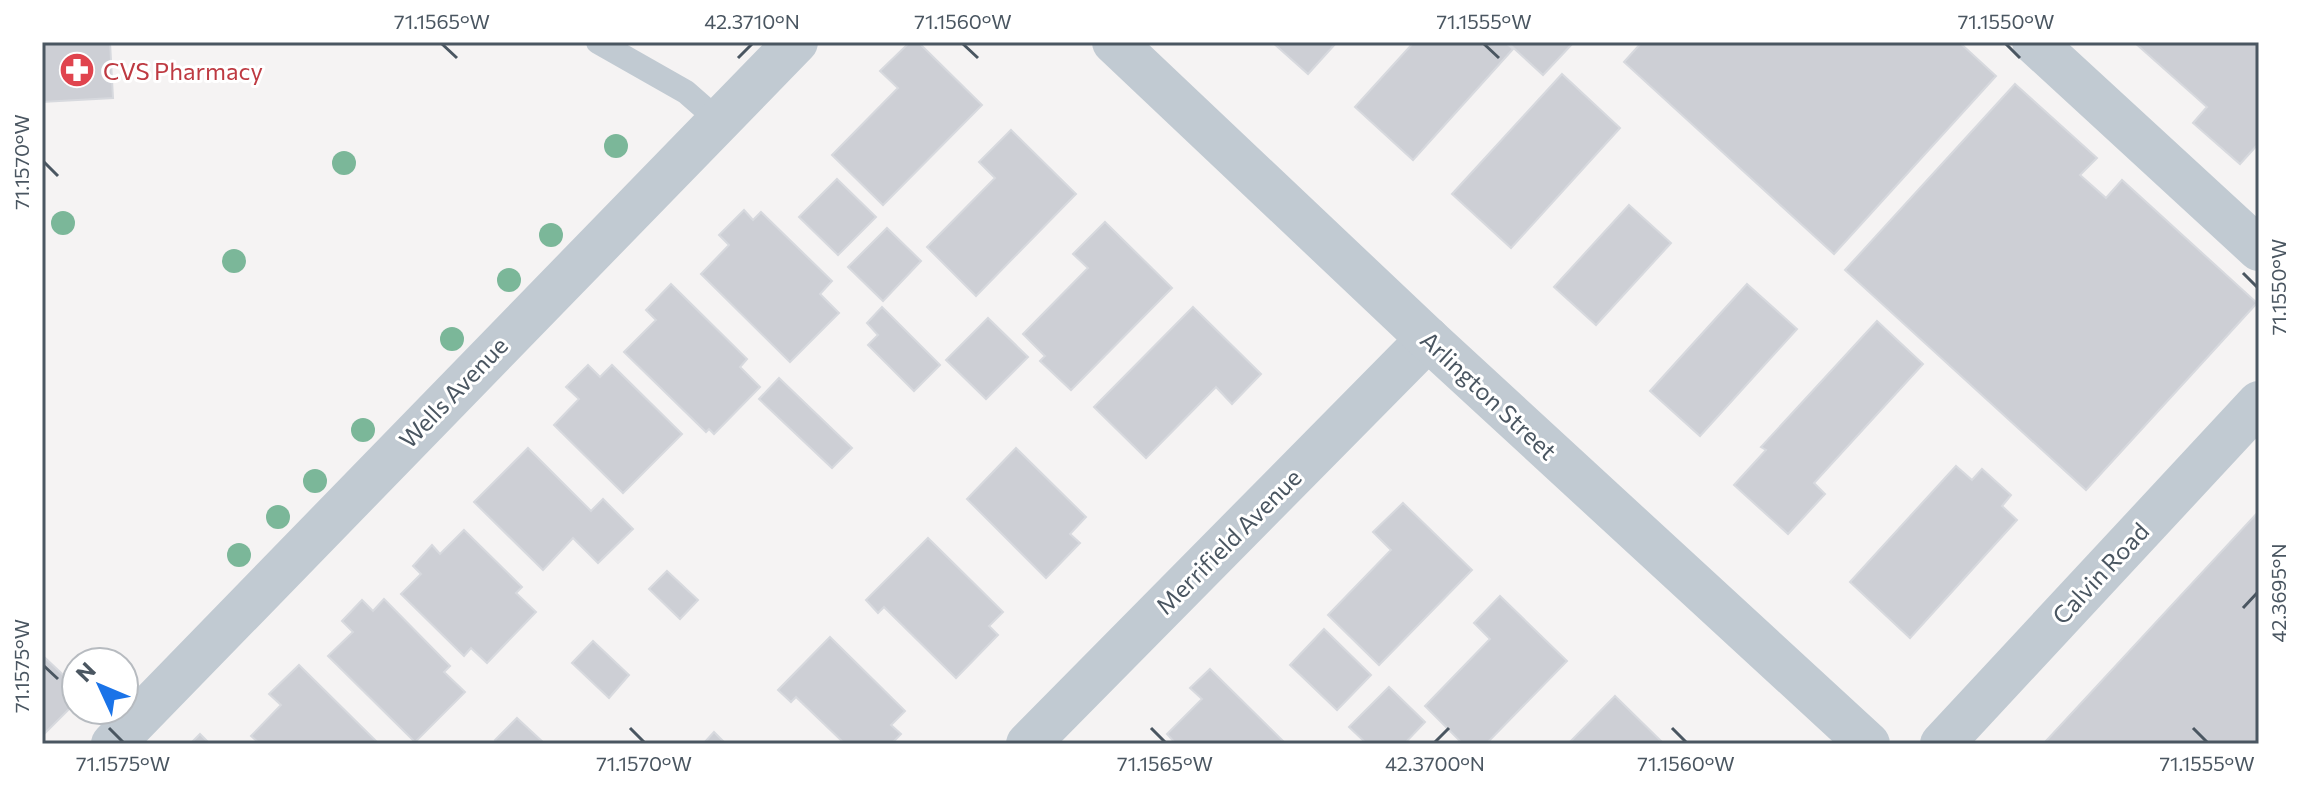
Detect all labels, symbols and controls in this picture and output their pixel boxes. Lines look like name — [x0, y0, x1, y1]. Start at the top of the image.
text: 71.1565°W — [394, 9, 490, 33]
text: 42.3710°N — [704, 9, 800, 33]
text: 71.1560°W — [914, 9, 1012, 33]
text: 71.1555°W — [1436, 9, 1532, 33]
text: 71.1550°W — [1958, 9, 2054, 33]
pharmacy icon: CVS Pharmacy — [58, 51, 96, 89]
place label: CVS Pharmacy — [103, 56, 263, 85]
text: 71.1570°W — [9, 114, 33, 210]
text: 71.1550°W — [2266, 239, 2290, 335]
street label: Arlington Street — [1415, 325, 1563, 466]
street label: Wells Avenue — [393, 330, 513, 454]
street label: Merrifield Avenue — [1149, 462, 1307, 620]
street label: Calvin Road — [2046, 516, 2154, 630]
text: 42.3695°N — [2266, 544, 2290, 642]
text: 71.1575°W — [9, 619, 33, 713]
north arrow — [60, 646, 140, 726]
text: N — [70, 656, 101, 687]
text: 71.1575°W — [76, 751, 170, 775]
text: 71.1570°W — [596, 751, 692, 775]
text: 71.1565°W — [1117, 751, 1213, 775]
text: 42.3700°N — [1385, 751, 1485, 775]
text: 71.1560°W — [1637, 751, 1735, 775]
text: 71.1555°W — [2159, 751, 2255, 775]

